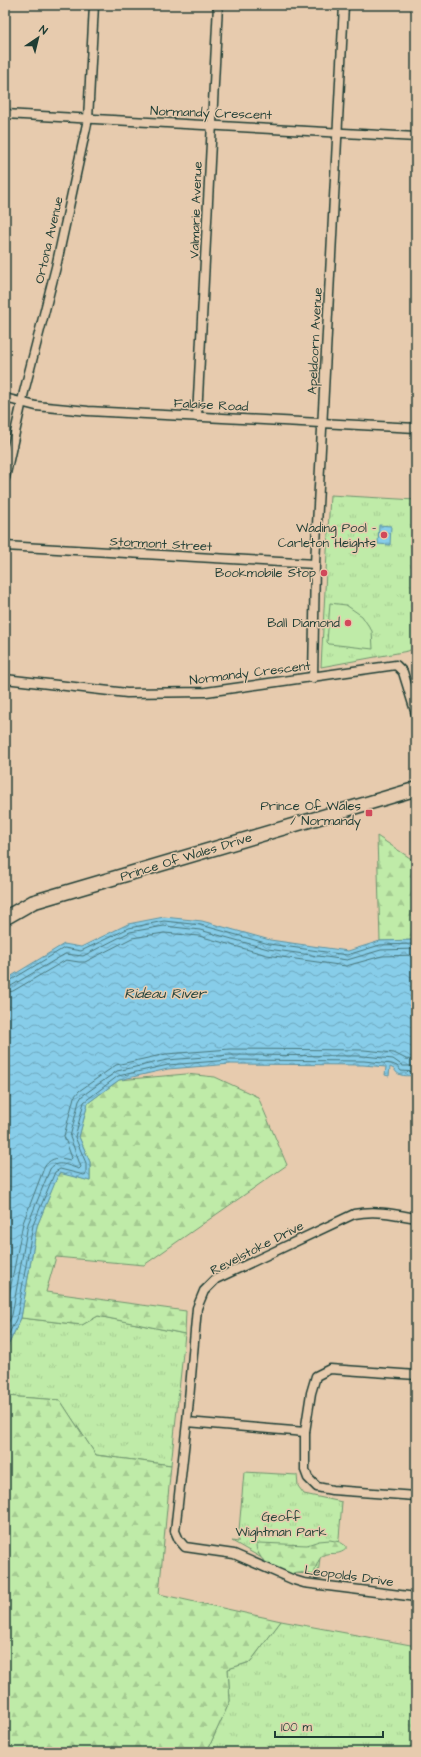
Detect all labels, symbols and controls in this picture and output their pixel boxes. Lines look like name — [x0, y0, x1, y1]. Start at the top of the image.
north arrow — [18, 18, 58, 58]
text: N — [36, 22, 51, 38]
street label: Normandy Crescent — [150, 102, 273, 125]
street label: Valmarie Avenue — [185, 161, 207, 259]
street label: Ortona Avenue — [30, 195, 68, 285]
street label: Apeldoorn Avenue — [303, 287, 327, 395]
street label: Falaise Road — [173, 394, 249, 416]
place label: Wading Pool - Carleton Heights — [278, 519, 376, 553]
marker: Wading Pool - Carleton Heights — [379, 530, 389, 540]
street label: Stormont Street — [109, 532, 213, 556]
place label: Bookmobile Stop — [215, 564, 316, 582]
marker: Bookmobile Stop — [319, 568, 329, 578]
place label: Ball Diamond — [267, 614, 340, 632]
marker: Ball Diamond — [343, 618, 353, 628]
street label: Normandy Crescent — [188, 657, 312, 690]
place label: Prince Of Wales / Normandy — [261, 797, 361, 831]
marker: Prince Of Wales / Normandy — [364, 808, 374, 818]
street label: Prince Of Wales Drive — [118, 828, 254, 886]
water label: Rideau River — [124, 984, 207, 1004]
street label: Revelstoke Drive — [207, 1217, 307, 1279]
park label: Geoff Wightman Park — [235, 1508, 327, 1542]
street label: Leopolds Drive — [303, 1561, 395, 1591]
scale bar — [275, 1713, 383, 1739]
text: 100 m — [281, 1719, 312, 1736]

